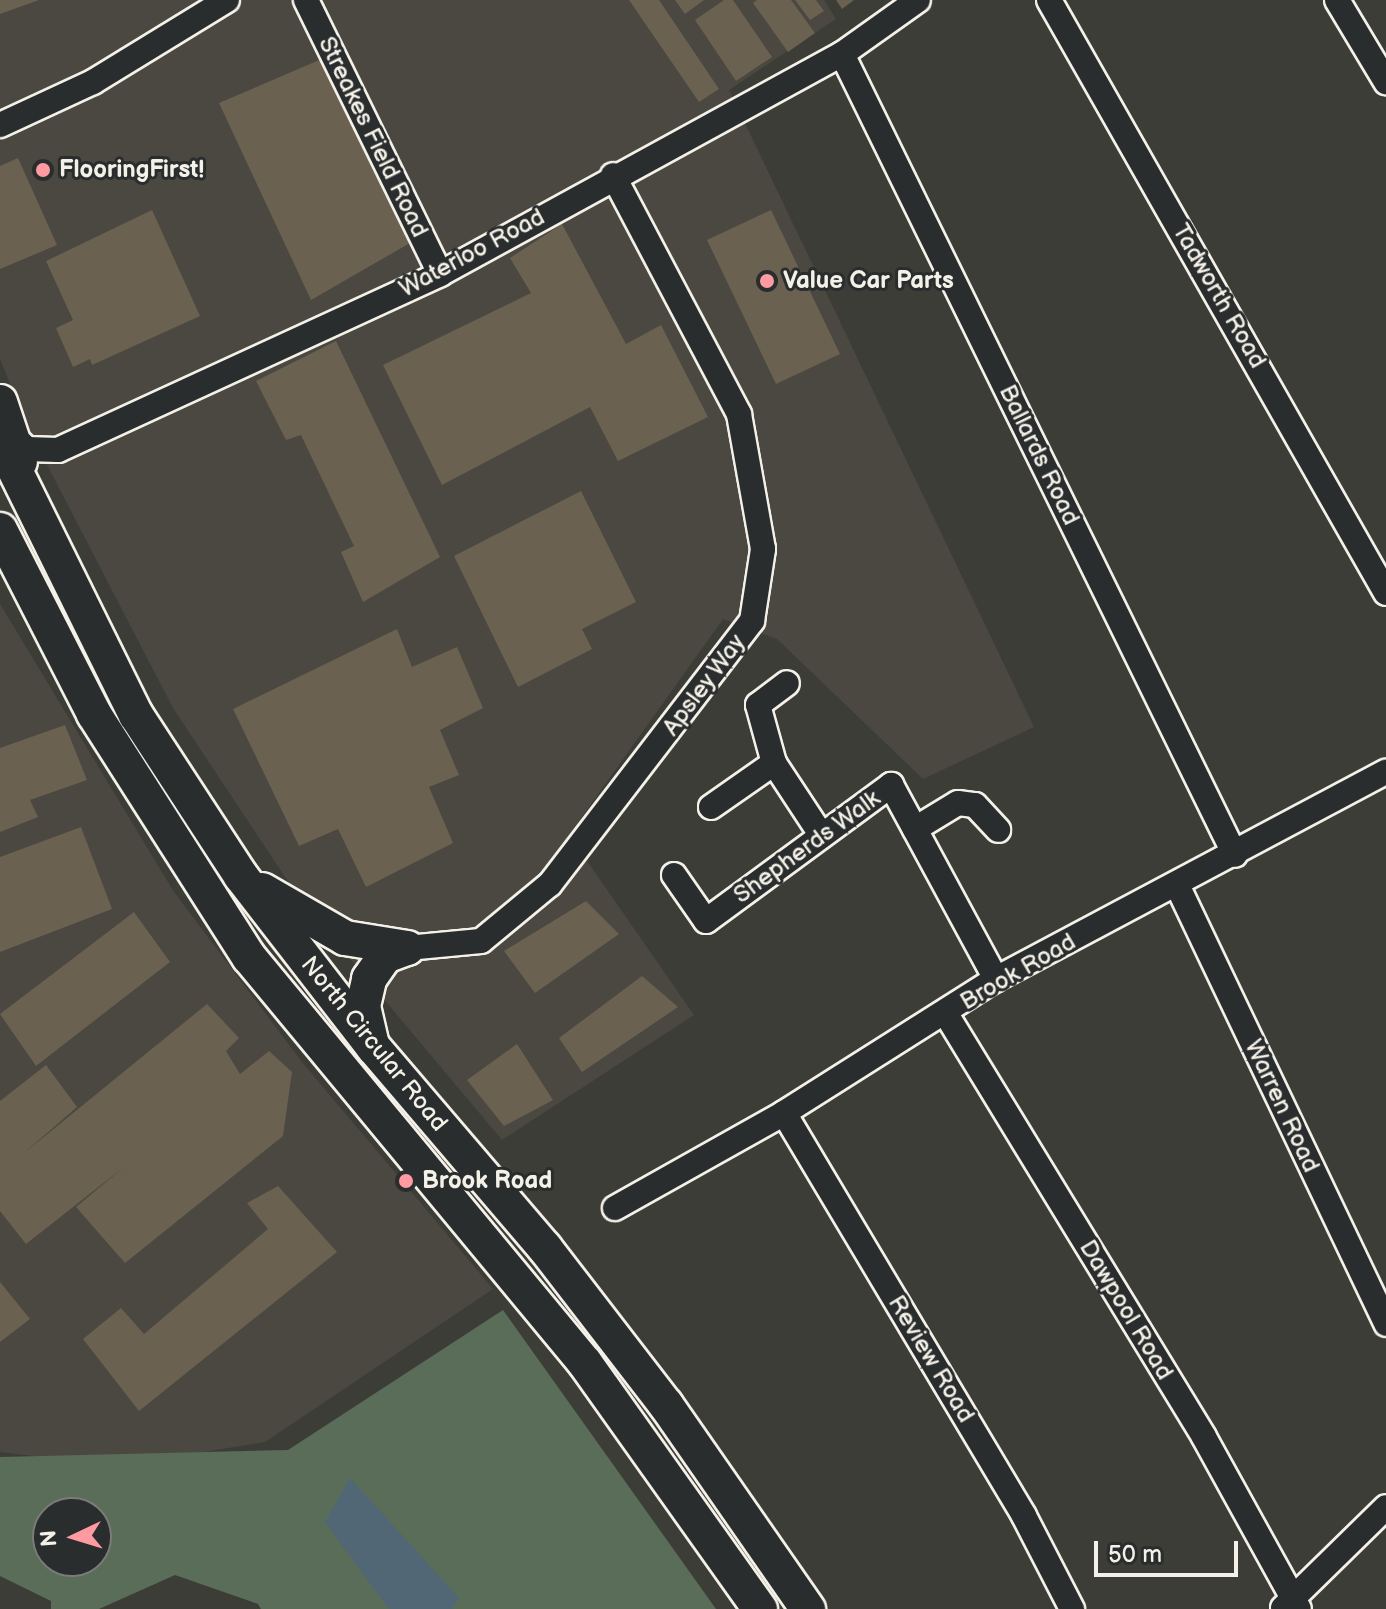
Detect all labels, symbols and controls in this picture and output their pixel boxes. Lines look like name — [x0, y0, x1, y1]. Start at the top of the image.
street label: Streakes Field Road — [312, 32, 434, 242]
place label: FlooringFirst! — [59, 156, 205, 184]
marker: FlooringFirst! — [34, 161, 52, 179]
street label: Waterloo Road — [394, 203, 550, 303]
street label: Tadworth Road — [1166, 219, 1272, 373]
place label: Value Car Parts — [783, 267, 954, 295]
marker: Value Car Parts — [758, 272, 776, 290]
street label: Ballards Road — [993, 380, 1085, 530]
street label: Apsley Way — [656, 628, 752, 742]
street label: Shepherds Walk — [728, 784, 886, 910]
street label: Brook Road — [955, 927, 1081, 1017]
street label: North Circular Road — [295, 951, 453, 1137]
street label: Warren Road — [1239, 1035, 1325, 1177]
place label: Brook Road — [422, 1167, 552, 1195]
marker: Brook Road — [397, 1172, 415, 1190]
street label: Dawpool Road — [1073, 1235, 1179, 1385]
street label: Review Road — [882, 1290, 980, 1428]
north arrow — [32, 1497, 112, 1577]
scale bar — [1098, 1525, 1242, 1575]
text: N — [36, 1529, 64, 1548]
text: 50 m — [1108, 1540, 1162, 1569]

